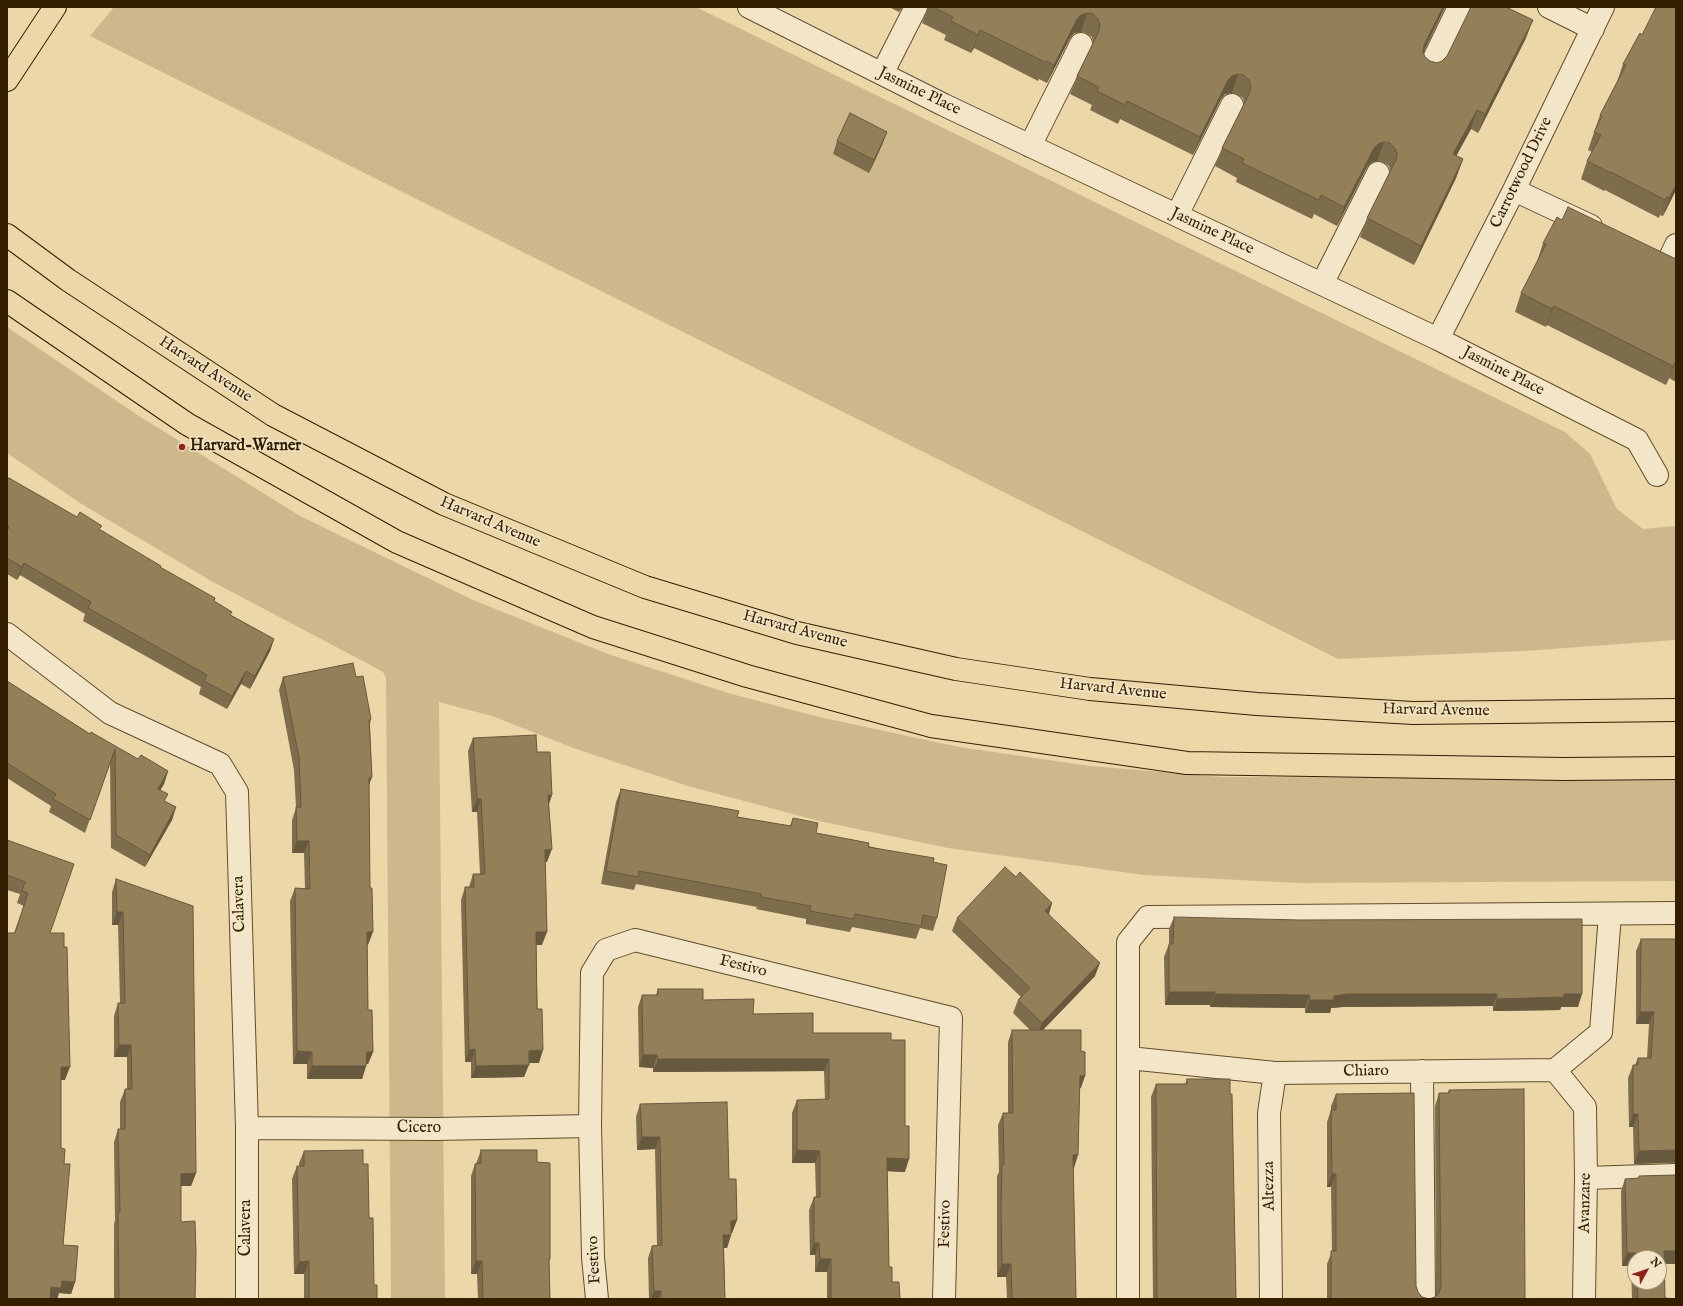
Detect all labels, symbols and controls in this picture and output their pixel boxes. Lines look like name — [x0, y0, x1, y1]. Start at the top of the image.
street label: Jasmine Place — [875, 64, 963, 120]
street label: Carrotwood Drive — [1487, 114, 1557, 232]
street label: Jasmine Place — [1167, 204, 1257, 260]
street label: Harvard Avenue — [155, 333, 255, 407]
street label: Jasmine Place — [1459, 343, 1547, 401]
place label: Harvard-Warner — [190, 437, 301, 457]
marker: Harvard-Warner — [177, 442, 187, 452]
street label: Harvard Avenue — [437, 493, 543, 553]
street label: Harvard Avenue — [741, 607, 849, 653]
street label: Harvard Avenue — [1059, 675, 1167, 705]
street label: Harvard Avenue — [1382, 700, 1490, 722]
street label: Calavera — [229, 875, 251, 933]
street label: Festivo — [717, 952, 769, 982]
street label: Chiaro — [1343, 1062, 1389, 1082]
street label: Cicero — [397, 1119, 441, 1139]
street label: Altezza — [1260, 1161, 1280, 1211]
street label: Avanzare — [1576, 1173, 1596, 1233]
street label: Calavera — [237, 1200, 257, 1256]
street label: Festivo — [936, 1200, 956, 1248]
street label: Festivo — [584, 1235, 606, 1285]
north arrow — [1627, 1250, 1667, 1290]
text: N — [1647, 1255, 1664, 1271]

